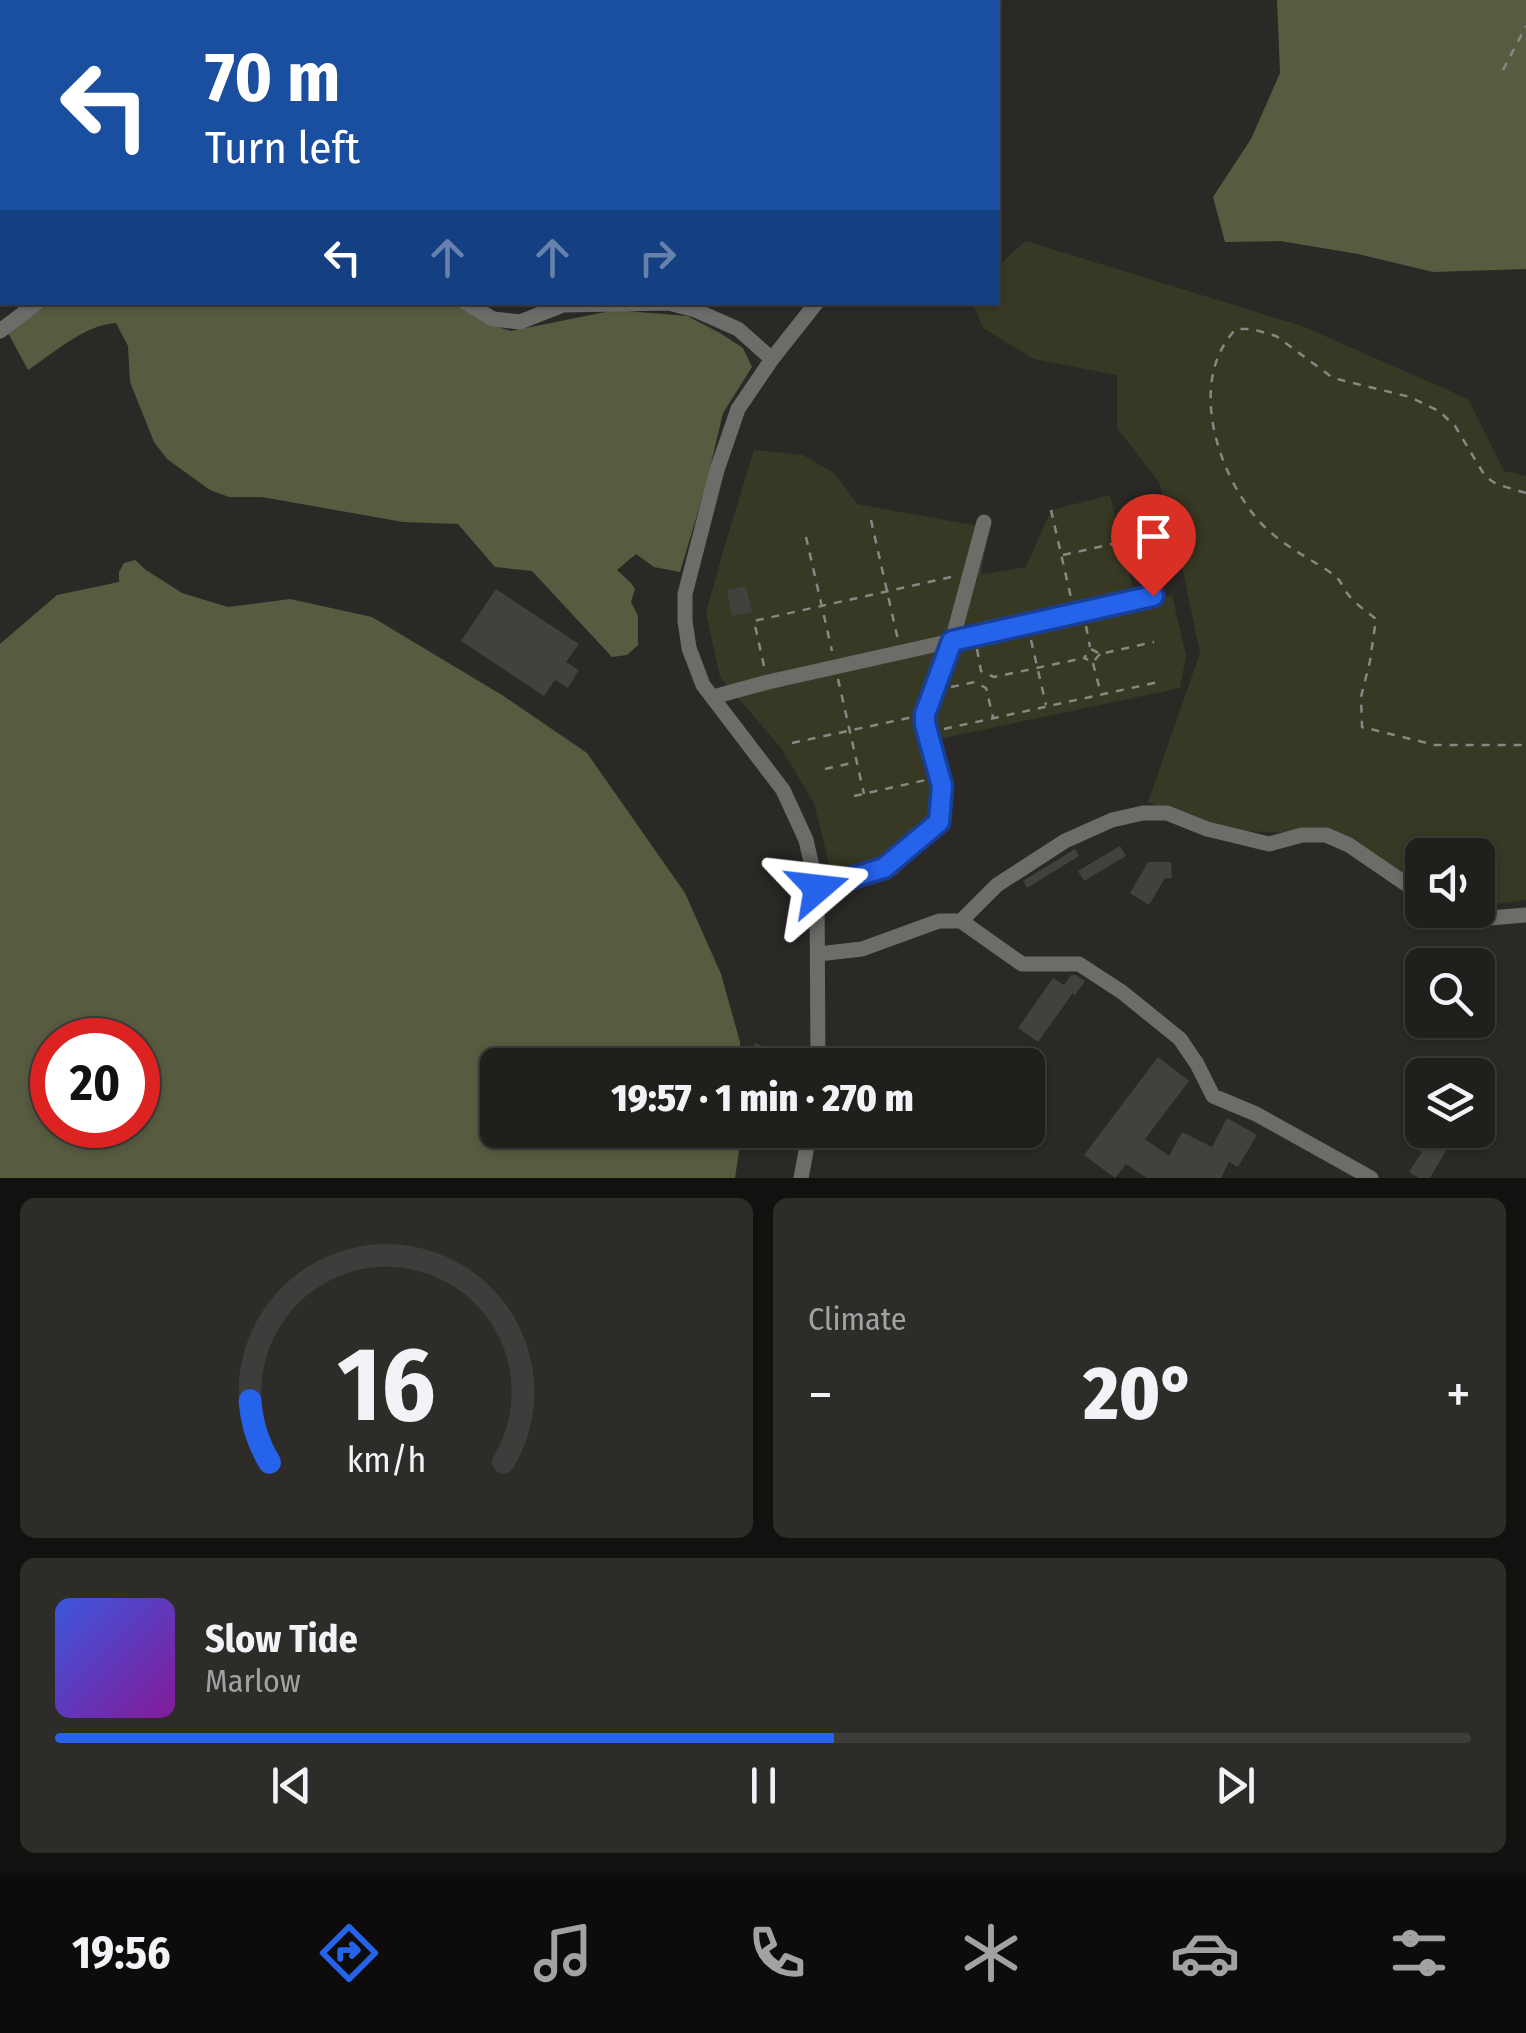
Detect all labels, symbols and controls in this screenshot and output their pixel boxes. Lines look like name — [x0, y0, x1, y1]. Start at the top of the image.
text: 70 m — [205, 36, 340, 120]
icon: left — [40, 40, 170, 170]
text: Turn left — [205, 121, 360, 175]
icon: left — [315, 230, 370, 285]
icon: ahead — [420, 230, 475, 285]
icon: ahead — [525, 230, 580, 285]
icon: right — [630, 230, 685, 285]
pin — [1111, 494, 1196, 597]
icon: arrive — [1126, 509, 1181, 564]
position arrow — [766, 836, 870, 940]
map controls — [1405, 838, 1495, 1148]
button: sound — [1405, 838, 1495, 928]
button: search — [1405, 948, 1495, 1038]
speed limit sign: 20 — [30, 1018, 160, 1148]
button: layers — [1405, 1058, 1495, 1148]
text: 19:57 · 1 min · 270 m — [611, 1075, 914, 1121]
text: Climate — [808, 1300, 907, 1338]
text: 16 — [337, 1323, 436, 1448]
text: 20° — [1083, 1349, 1195, 1439]
text: − — [808, 1362, 833, 1428]
text: + — [1446, 1362, 1471, 1428]
text: km/h — [347, 1439, 426, 1481]
text: Slow Tide — [205, 1616, 358, 1662]
text: Marlow — [205, 1662, 301, 1700]
icon: previous — [264, 1758, 319, 1813]
icon: pause — [736, 1758, 791, 1813]
icon: next — [1208, 1758, 1263, 1813]
icon: directions — [314, 1918, 384, 1988]
icon: music — [528, 1918, 598, 1988]
icon: phone — [742, 1918, 812, 1988]
icon: climate — [956, 1918, 1026, 1988]
icon: car — [1170, 1918, 1240, 1988]
icon: filters — [1384, 1918, 1454, 1988]
text: 19:56 — [72, 1926, 171, 1980]

